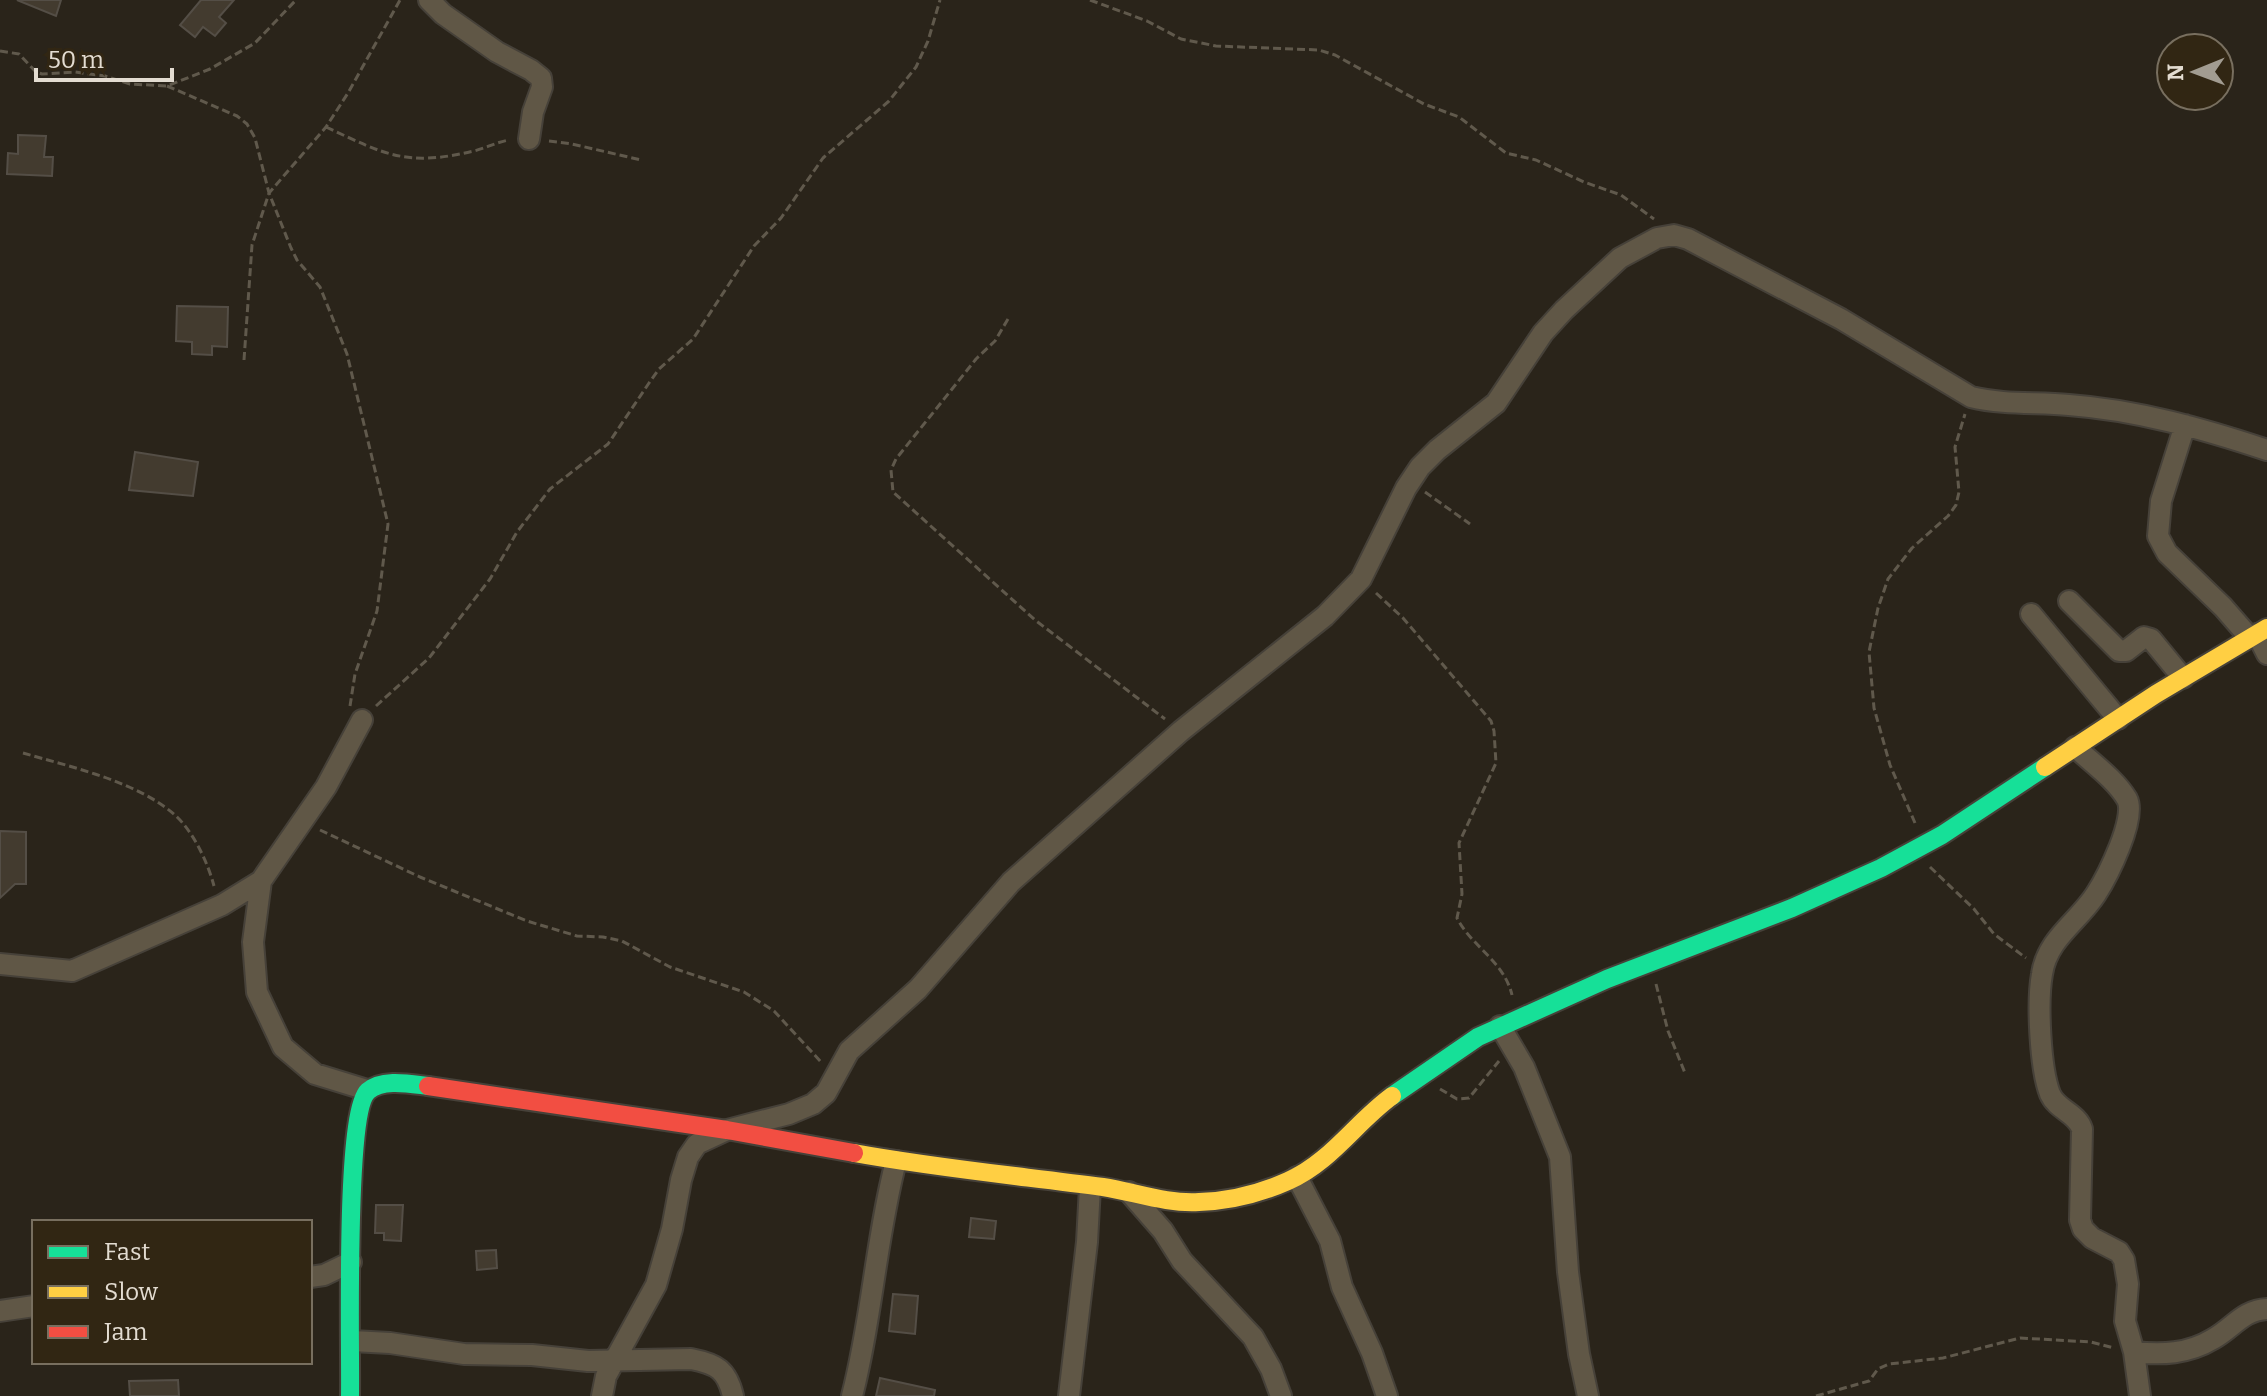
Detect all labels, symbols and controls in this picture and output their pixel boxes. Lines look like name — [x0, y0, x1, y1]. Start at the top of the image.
scale bar — [36, 32, 172, 82]
north arrow — [2155, 32, 2235, 112]
text: 50 m — [48, 46, 104, 74]
text: N — [2162, 64, 2189, 81]
legend — [32, 1220, 312, 1364]
text: Fast — [104, 1238, 150, 1266]
text: Slow — [104, 1278, 159, 1306]
text: Jam — [103, 1318, 148, 1346]

